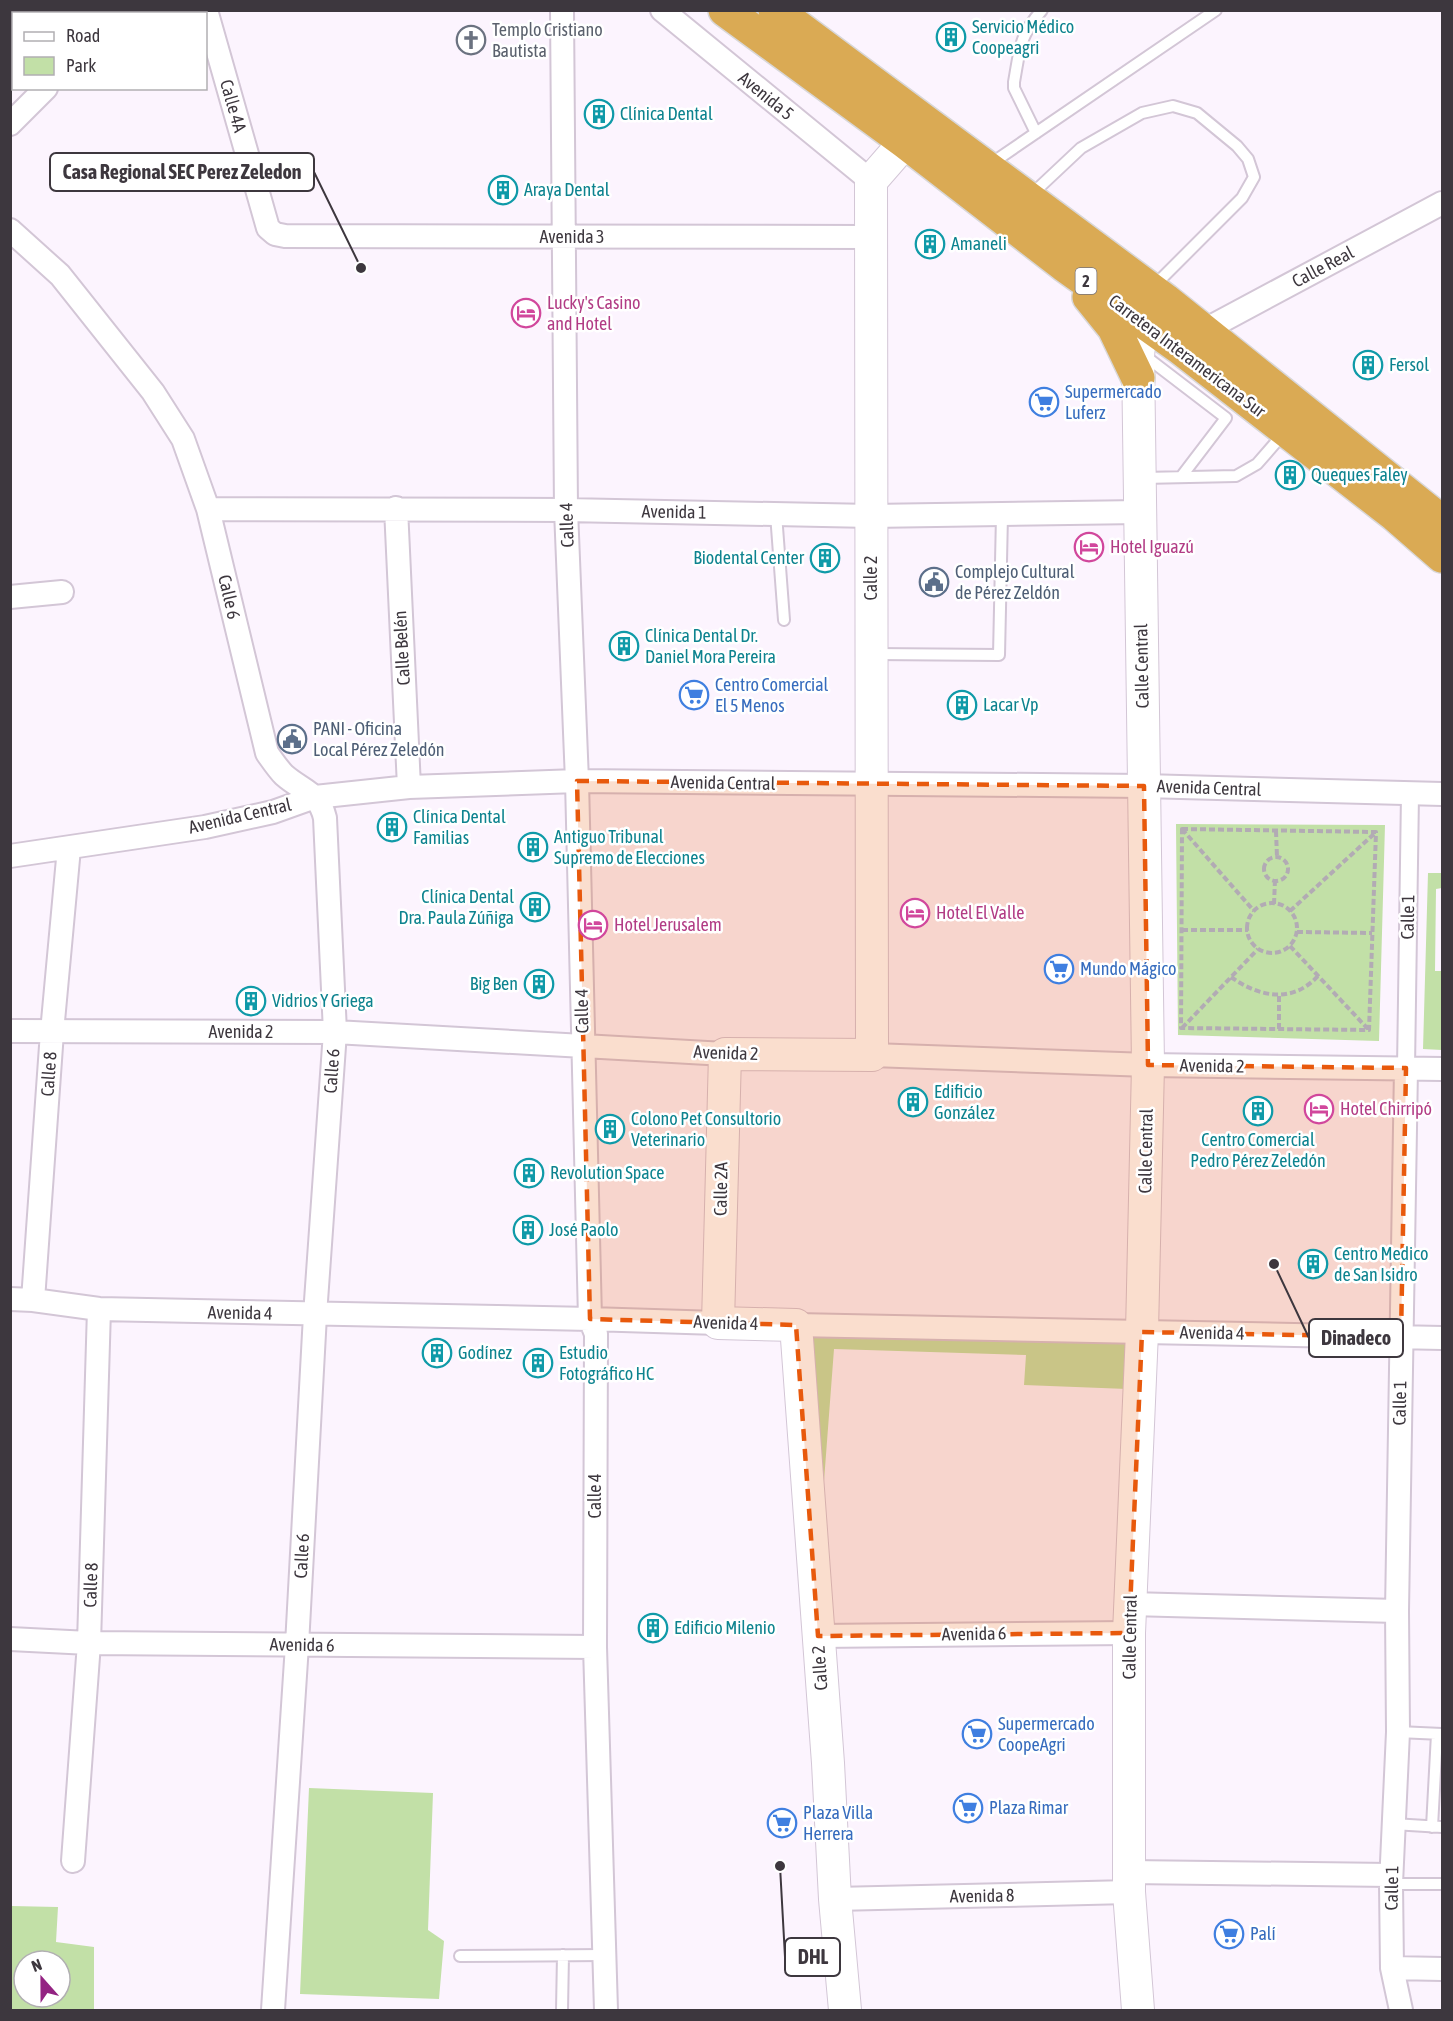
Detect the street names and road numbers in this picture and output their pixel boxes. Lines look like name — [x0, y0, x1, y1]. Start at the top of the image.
street label: Avenida 5 — [734, 67, 798, 124]
street label: Calle 4A — [216, 77, 251, 135]
street label: Avenida 3 — [540, 226, 604, 247]
street label: Calle Real — [1288, 242, 1357, 292]
road number: 2 — [1076, 268, 1096, 294]
street label: Carretera Interamericana Sur — [1105, 290, 1270, 422]
street label: Avenida 1 — [641, 500, 707, 523]
street label: Calle 4 — [555, 502, 578, 548]
street label: Calle 2 — [860, 556, 881, 600]
street label: Calle 6 — [214, 573, 245, 621]
street label: Calle Belén — [389, 610, 414, 686]
street label: Calle Central — [1130, 623, 1153, 709]
street label: Avenida Central — [670, 771, 776, 794]
street label: Avenida Central — [1156, 775, 1262, 800]
street label: Avenida Central — [186, 793, 293, 838]
street label: Calle 1 — [1397, 894, 1418, 940]
street label: Calle 4 — [571, 988, 592, 1034]
street label: Avenida 2 — [209, 1021, 273, 1042]
street label: Avenida 2 — [693, 1041, 759, 1064]
street label: Calle 6 — [319, 1048, 344, 1094]
street label: Calle 8 — [36, 1051, 61, 1097]
street label: Avenida 2 — [1179, 1054, 1245, 1077]
street label: Calle Central — [1134, 1108, 1157, 1194]
street label: Calle 2A — [710, 1162, 731, 1216]
street label: Avenida 4 — [207, 1301, 273, 1324]
street label: Avenida 4 — [693, 1311, 759, 1334]
street label: Avenida 4 — [1179, 1321, 1245, 1344]
street label: Calle 1 — [1389, 1380, 1410, 1426]
street label: Calle 4 — [584, 1474, 605, 1518]
street label: Calle 6 — [290, 1533, 313, 1579]
street label: Calle 8 — [79, 1562, 102, 1608]
street label: Calle Central — [1118, 1594, 1141, 1680]
street label: Avenida 6 — [941, 1622, 1007, 1645]
street label: Avenida 6 — [269, 1633, 335, 1656]
street label: Calle 2 — [807, 1645, 832, 1691]
street label: Calle 1 — [1381, 1865, 1402, 1911]
street label: Avenida 8 — [949, 1884, 1015, 1907]

